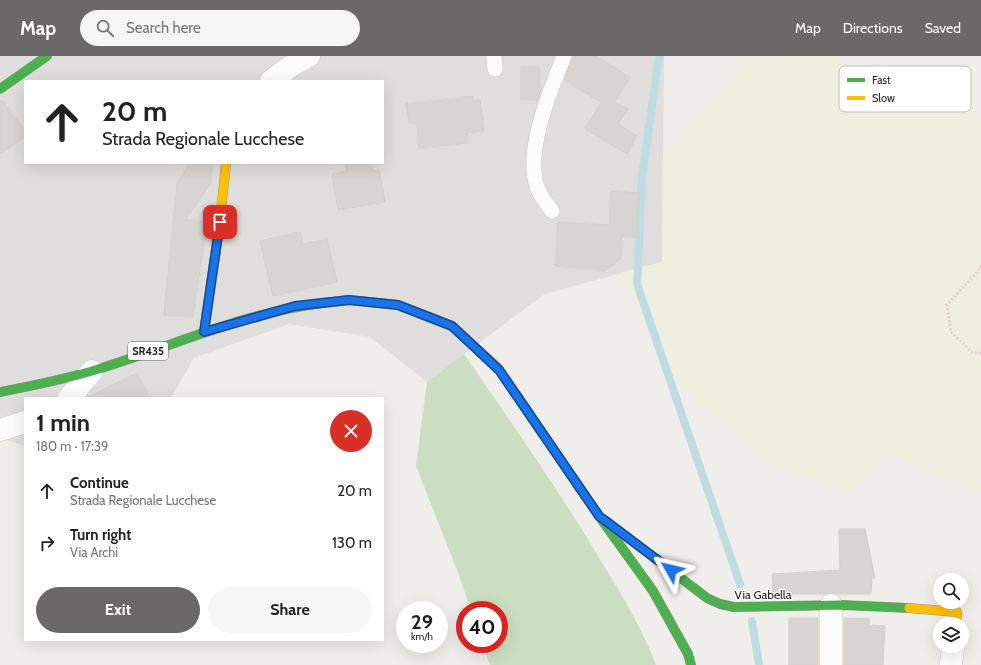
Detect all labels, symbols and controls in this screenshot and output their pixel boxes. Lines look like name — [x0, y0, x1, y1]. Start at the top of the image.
search box — [80, 10, 360, 46]
text: Map — [20, 17, 56, 40]
icon: search — [94, 17, 116, 39]
text: Search here — [126, 19, 201, 37]
text: Map — [795, 19, 821, 37]
text: Directions — [843, 19, 903, 37]
text: Saved — [925, 19, 961, 37]
legend — [839, 66, 971, 112]
text: Fast — [872, 73, 891, 87]
text: Slow — [872, 91, 895, 105]
text: 20 m — [102, 94, 167, 128]
icon: ahead — [36, 96, 88, 148]
text: Strada Regionale Lucchese — [102, 128, 304, 150]
pin — [203, 205, 237, 239]
icon: arrive — [209, 211, 231, 233]
road number: SR435 — [128, 342, 168, 360]
text: 1 min — [36, 408, 90, 437]
button: close — [330, 410, 372, 452]
text: 180 m · 17:39 — [36, 438, 108, 454]
text: Continue — [70, 474, 129, 492]
icon: ahead — [36, 480, 58, 502]
text: 20 m — [337, 482, 372, 500]
text: Strada Regionale Lucchese — [70, 492, 216, 508]
text: Turn right — [70, 526, 131, 544]
icon: right — [36, 532, 58, 554]
text: 130 m — [332, 534, 372, 552]
text: Via Archi — [70, 544, 118, 560]
position arrow — [650, 549, 692, 591]
map controls — [933, 573, 969, 653]
button: search — [933, 573, 969, 609]
button: Exit — [36, 587, 200, 633]
button: Share — [208, 587, 372, 633]
street label: Via Gabella — [735, 587, 792, 602]
speed limit sign: 40 — [456, 601, 508, 653]
text: 29 — [411, 610, 433, 634]
button: layers — [933, 617, 969, 653]
text: km/h — [411, 630, 433, 643]

